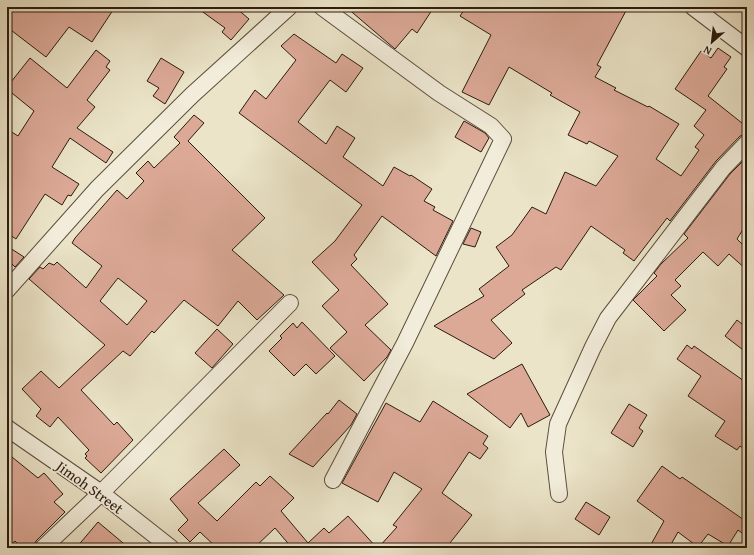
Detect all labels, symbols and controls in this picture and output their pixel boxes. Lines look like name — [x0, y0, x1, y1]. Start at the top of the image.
north arrow — [692, 22, 732, 62]
text: N — [700, 42, 714, 60]
street label: Jimoh Street — [50, 454, 129, 519]

